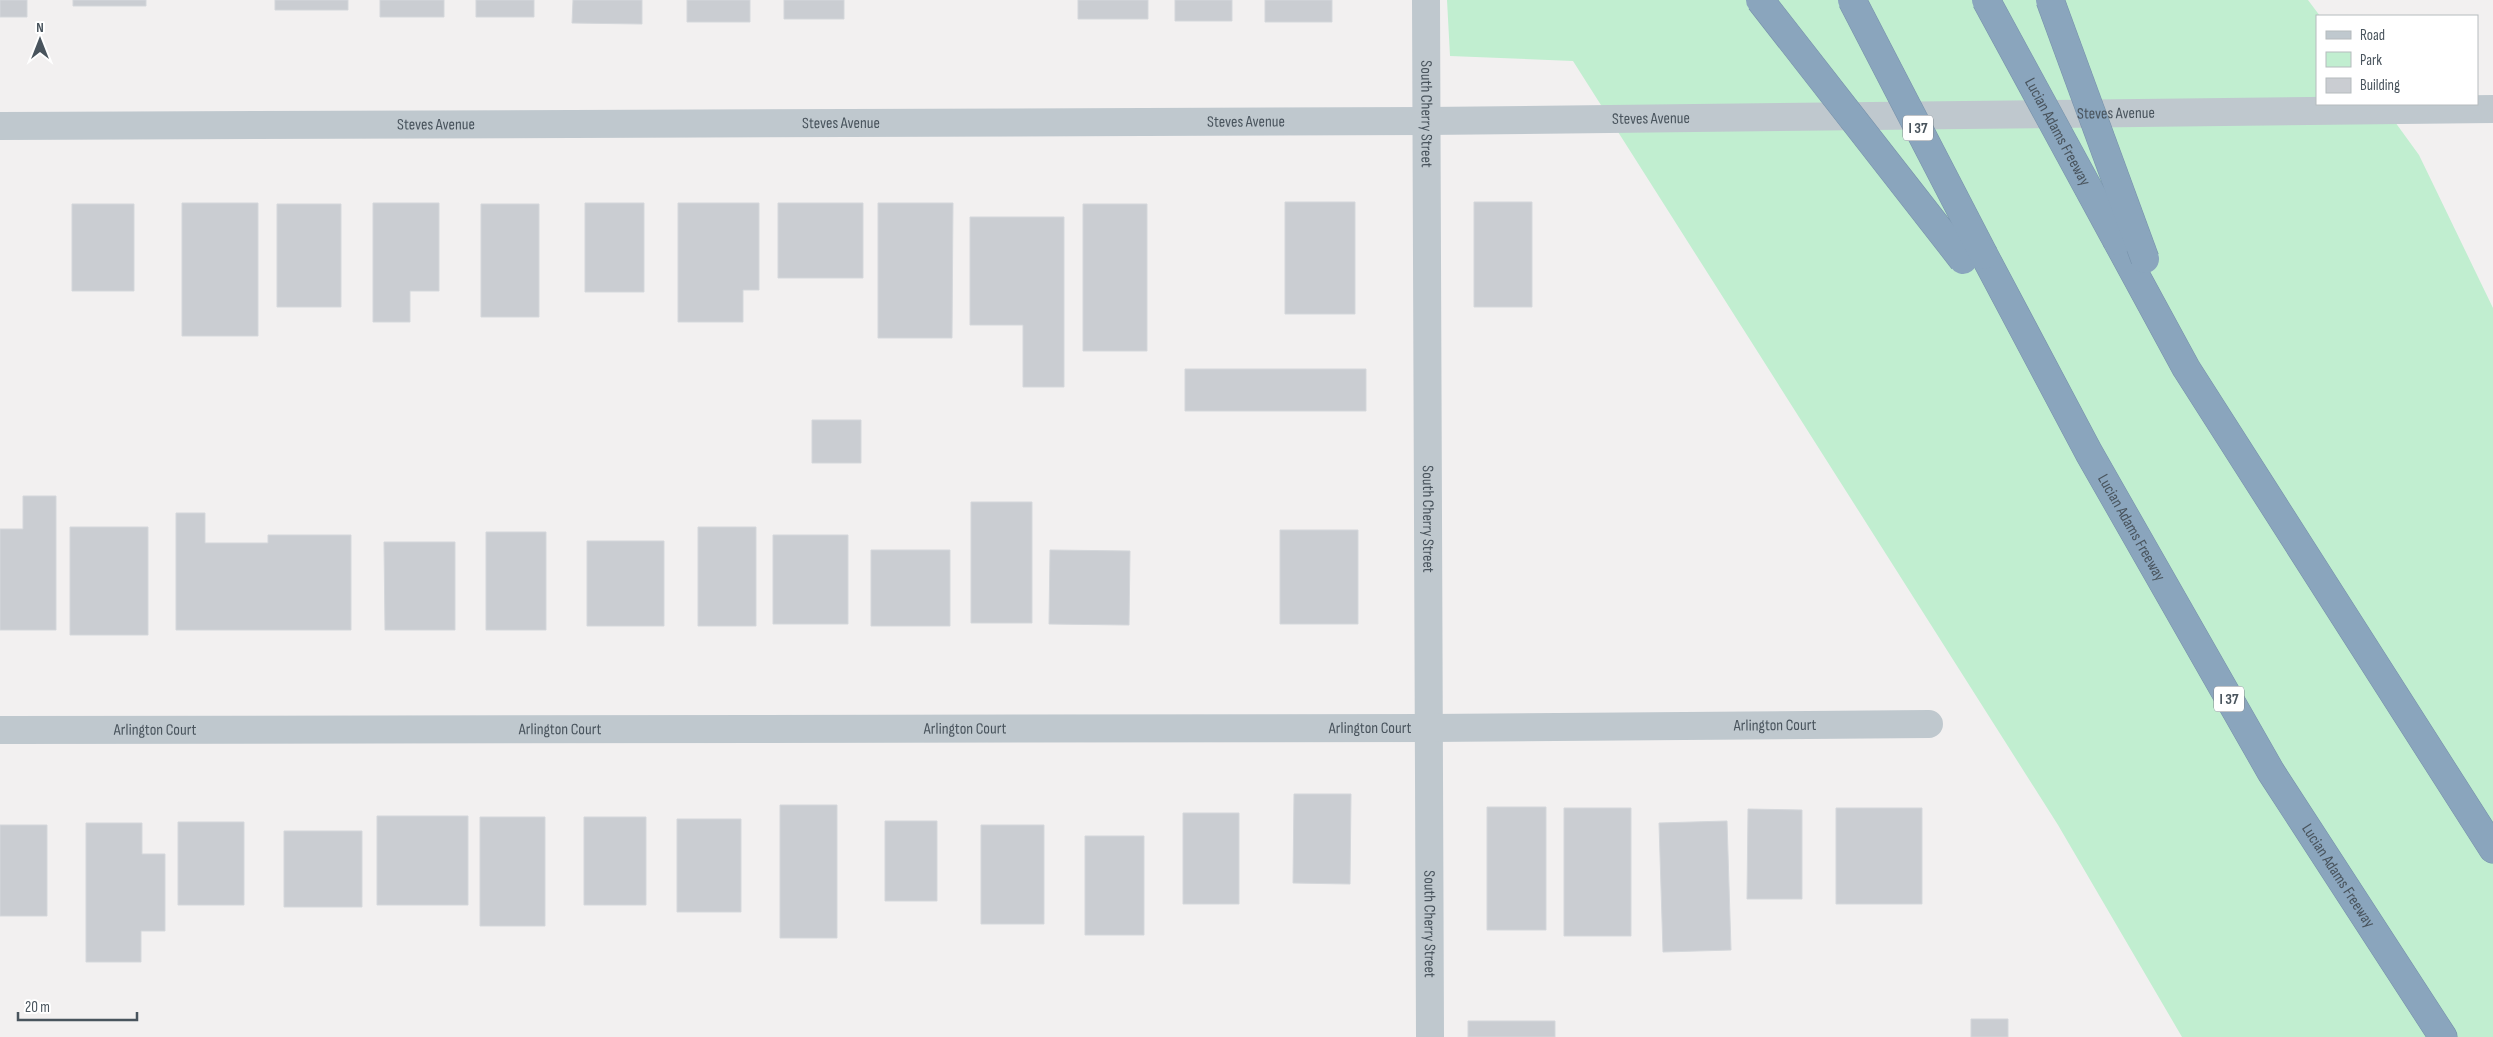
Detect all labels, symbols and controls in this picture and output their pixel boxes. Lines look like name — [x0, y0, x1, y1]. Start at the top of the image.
north arrow — [15, 15, 65, 65]
legend — [2316, 15, 2478, 105]
text: N — [36, 19, 44, 36]
text: Road — [2360, 26, 2385, 45]
text: Park — [2360, 51, 2382, 70]
street label: South Cherry Street — [1417, 60, 1436, 168]
street label: Lucian Adams Freeway — [2021, 75, 2095, 189]
text: Building — [2360, 76, 2400, 95]
street label: Steves Avenue — [2077, 103, 2155, 123]
street label: Steves Avenue — [1612, 109, 1690, 128]
street label: Steves Avenue — [1207, 112, 1285, 131]
street label: Steves Avenue — [802, 113, 880, 133]
street label: Steves Avenue — [397, 115, 475, 134]
road number: I 37 — [1903, 116, 1933, 140]
street label: South Cherry Street — [1418, 465, 1438, 573]
street label: Lucian Adams Freeway — [2094, 471, 2170, 584]
road number: I 37 — [2214, 686, 2244, 712]
street label: Arlington Court — [1733, 715, 1817, 735]
street label: Arlington Court — [923, 719, 1006, 738]
street label: Arlington Court — [1328, 719, 1411, 738]
street label: Arlington Court — [113, 720, 196, 739]
street label: Arlington Court — [518, 720, 601, 739]
street label: Lucian Adams Freeway — [2298, 820, 2379, 931]
street label: South Cherry Street — [1420, 870, 1439, 978]
scale bar — [18, 990, 136, 1022]
text: 20 m — [25, 998, 50, 1017]

